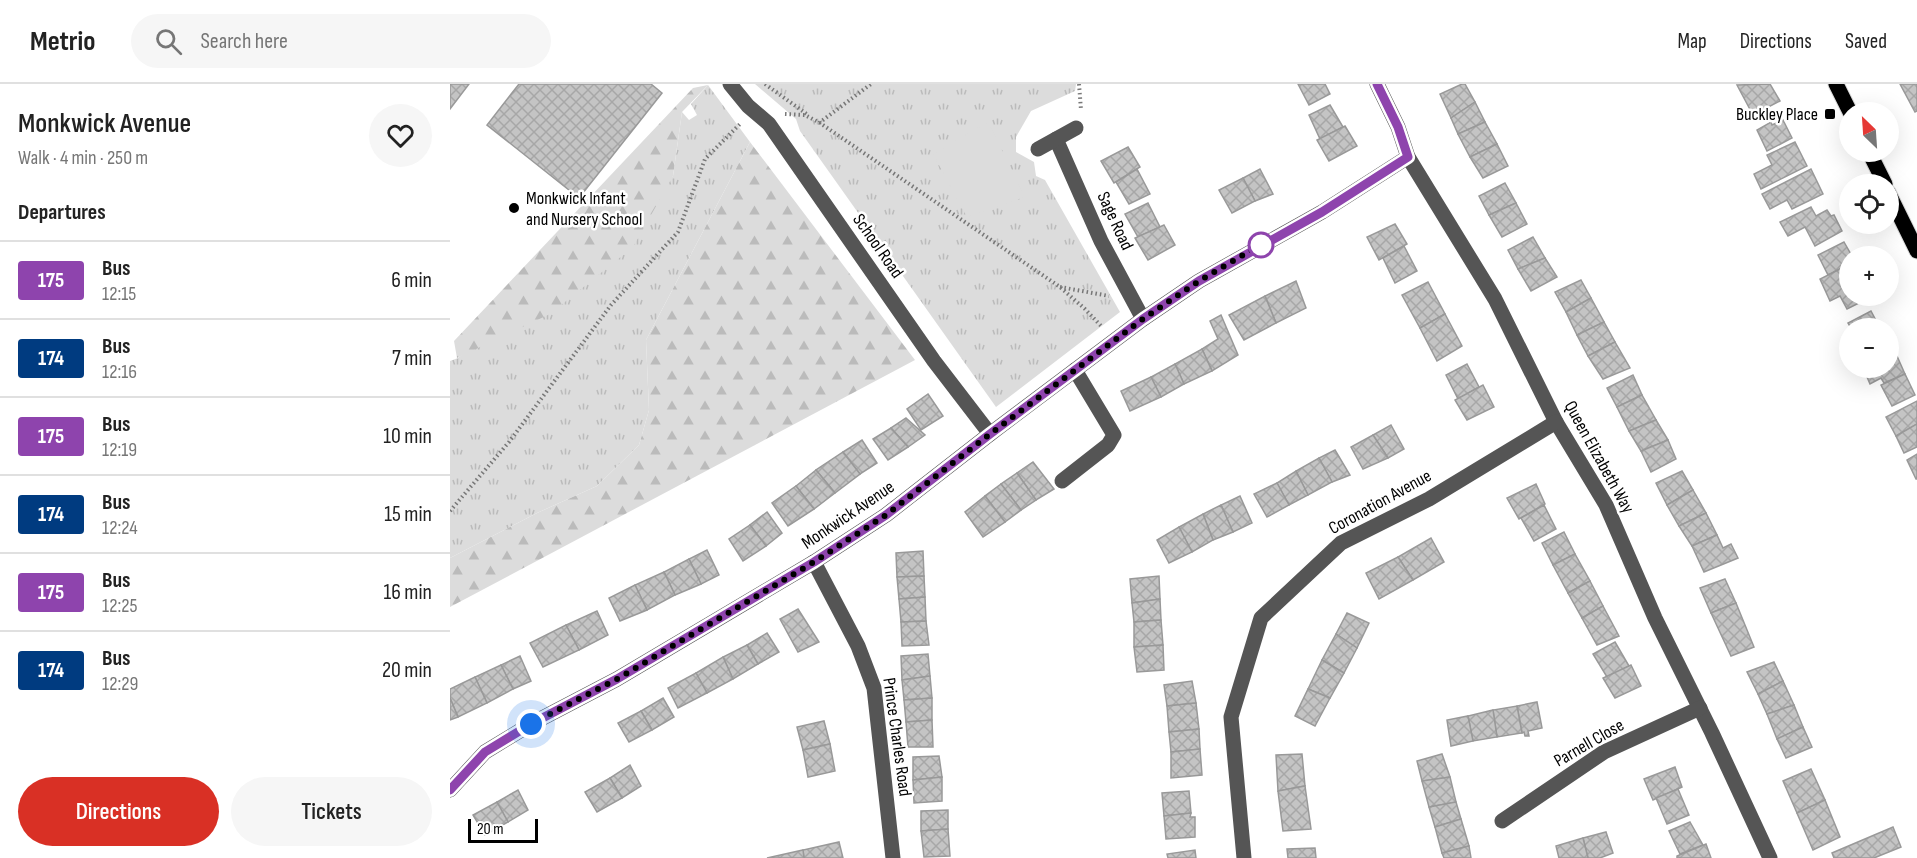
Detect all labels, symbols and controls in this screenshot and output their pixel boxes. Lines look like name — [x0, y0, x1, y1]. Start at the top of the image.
search box — [131, 14, 551, 68]
text: Metrio — [30, 25, 95, 58]
icon: search — [152, 25, 185, 58]
text: Search here — [200, 28, 288, 55]
text: Map — [1677, 29, 1707, 54]
text: Directions — [1740, 29, 1812, 54]
text: Saved — [1845, 29, 1887, 54]
north arrow — [1839, 102, 1899, 162]
map controls — [1839, 102, 1899, 378]
button: heart — [369, 104, 432, 167]
place label: Buckley Place — [1736, 104, 1818, 125]
text: Monkwick Avenue — [18, 107, 191, 140]
marker: Buckley Place — [1823, 107, 1837, 121]
text: Walk · 4 min · 250 m — [18, 146, 148, 170]
button: locate — [1839, 174, 1899, 234]
place label: Monkwick Infant and Nursery School — [526, 188, 642, 230]
street label: Sage Road — [1092, 189, 1138, 253]
text: Departures — [18, 199, 106, 226]
marker: Monkwick Infant and Nursery School — [507, 201, 521, 215]
street label: School Road — [848, 210, 908, 282]
unlabelled marker — [1248, 232, 1274, 258]
button: + — [1839, 246, 1899, 306]
text: Bus — [102, 255, 131, 282]
text: 6 min — [391, 267, 432, 294]
text: 175 — [38, 268, 64, 293]
text: 12:15 — [102, 282, 136, 306]
button: − — [1839, 318, 1899, 378]
text: Bus — [102, 333, 131, 360]
text: 7 min — [392, 345, 432, 372]
text: 174 — [38, 346, 64, 371]
text: 12:16 — [102, 360, 137, 384]
street label: Queen Elizabeth Way — [1560, 397, 1639, 517]
text: Bus — [102, 411, 131, 438]
text: 10 min — [383, 423, 432, 450]
text: 175 — [38, 424, 64, 449]
text: 12:19 — [102, 438, 137, 462]
street label: Coronation Avenue — [1325, 465, 1435, 539]
street label: Monkwick Avenue — [798, 476, 898, 554]
text: Bus — [102, 489, 131, 516]
text: 15 min — [384, 501, 432, 528]
text: 174 — [38, 502, 64, 527]
text: 12:24 — [102, 516, 138, 540]
text: Bus — [102, 567, 131, 594]
text: 16 min — [384, 579, 432, 606]
text: 175 — [38, 580, 64, 605]
text: 12:25 — [102, 594, 138, 618]
text: Bus — [102, 645, 131, 672]
text: 20 min — [382, 657, 432, 684]
text: 174 — [38, 658, 64, 683]
text: 12:29 — [102, 672, 138, 696]
street label: Prince Charles Road — [878, 676, 916, 798]
your location — [516, 709, 546, 739]
street label: Parnell Close — [1550, 715, 1628, 771]
button: Directions — [18, 777, 219, 846]
button: Tickets — [231, 777, 432, 846]
scale bar — [468, 816, 538, 844]
text: 20 m — [477, 820, 504, 839]

